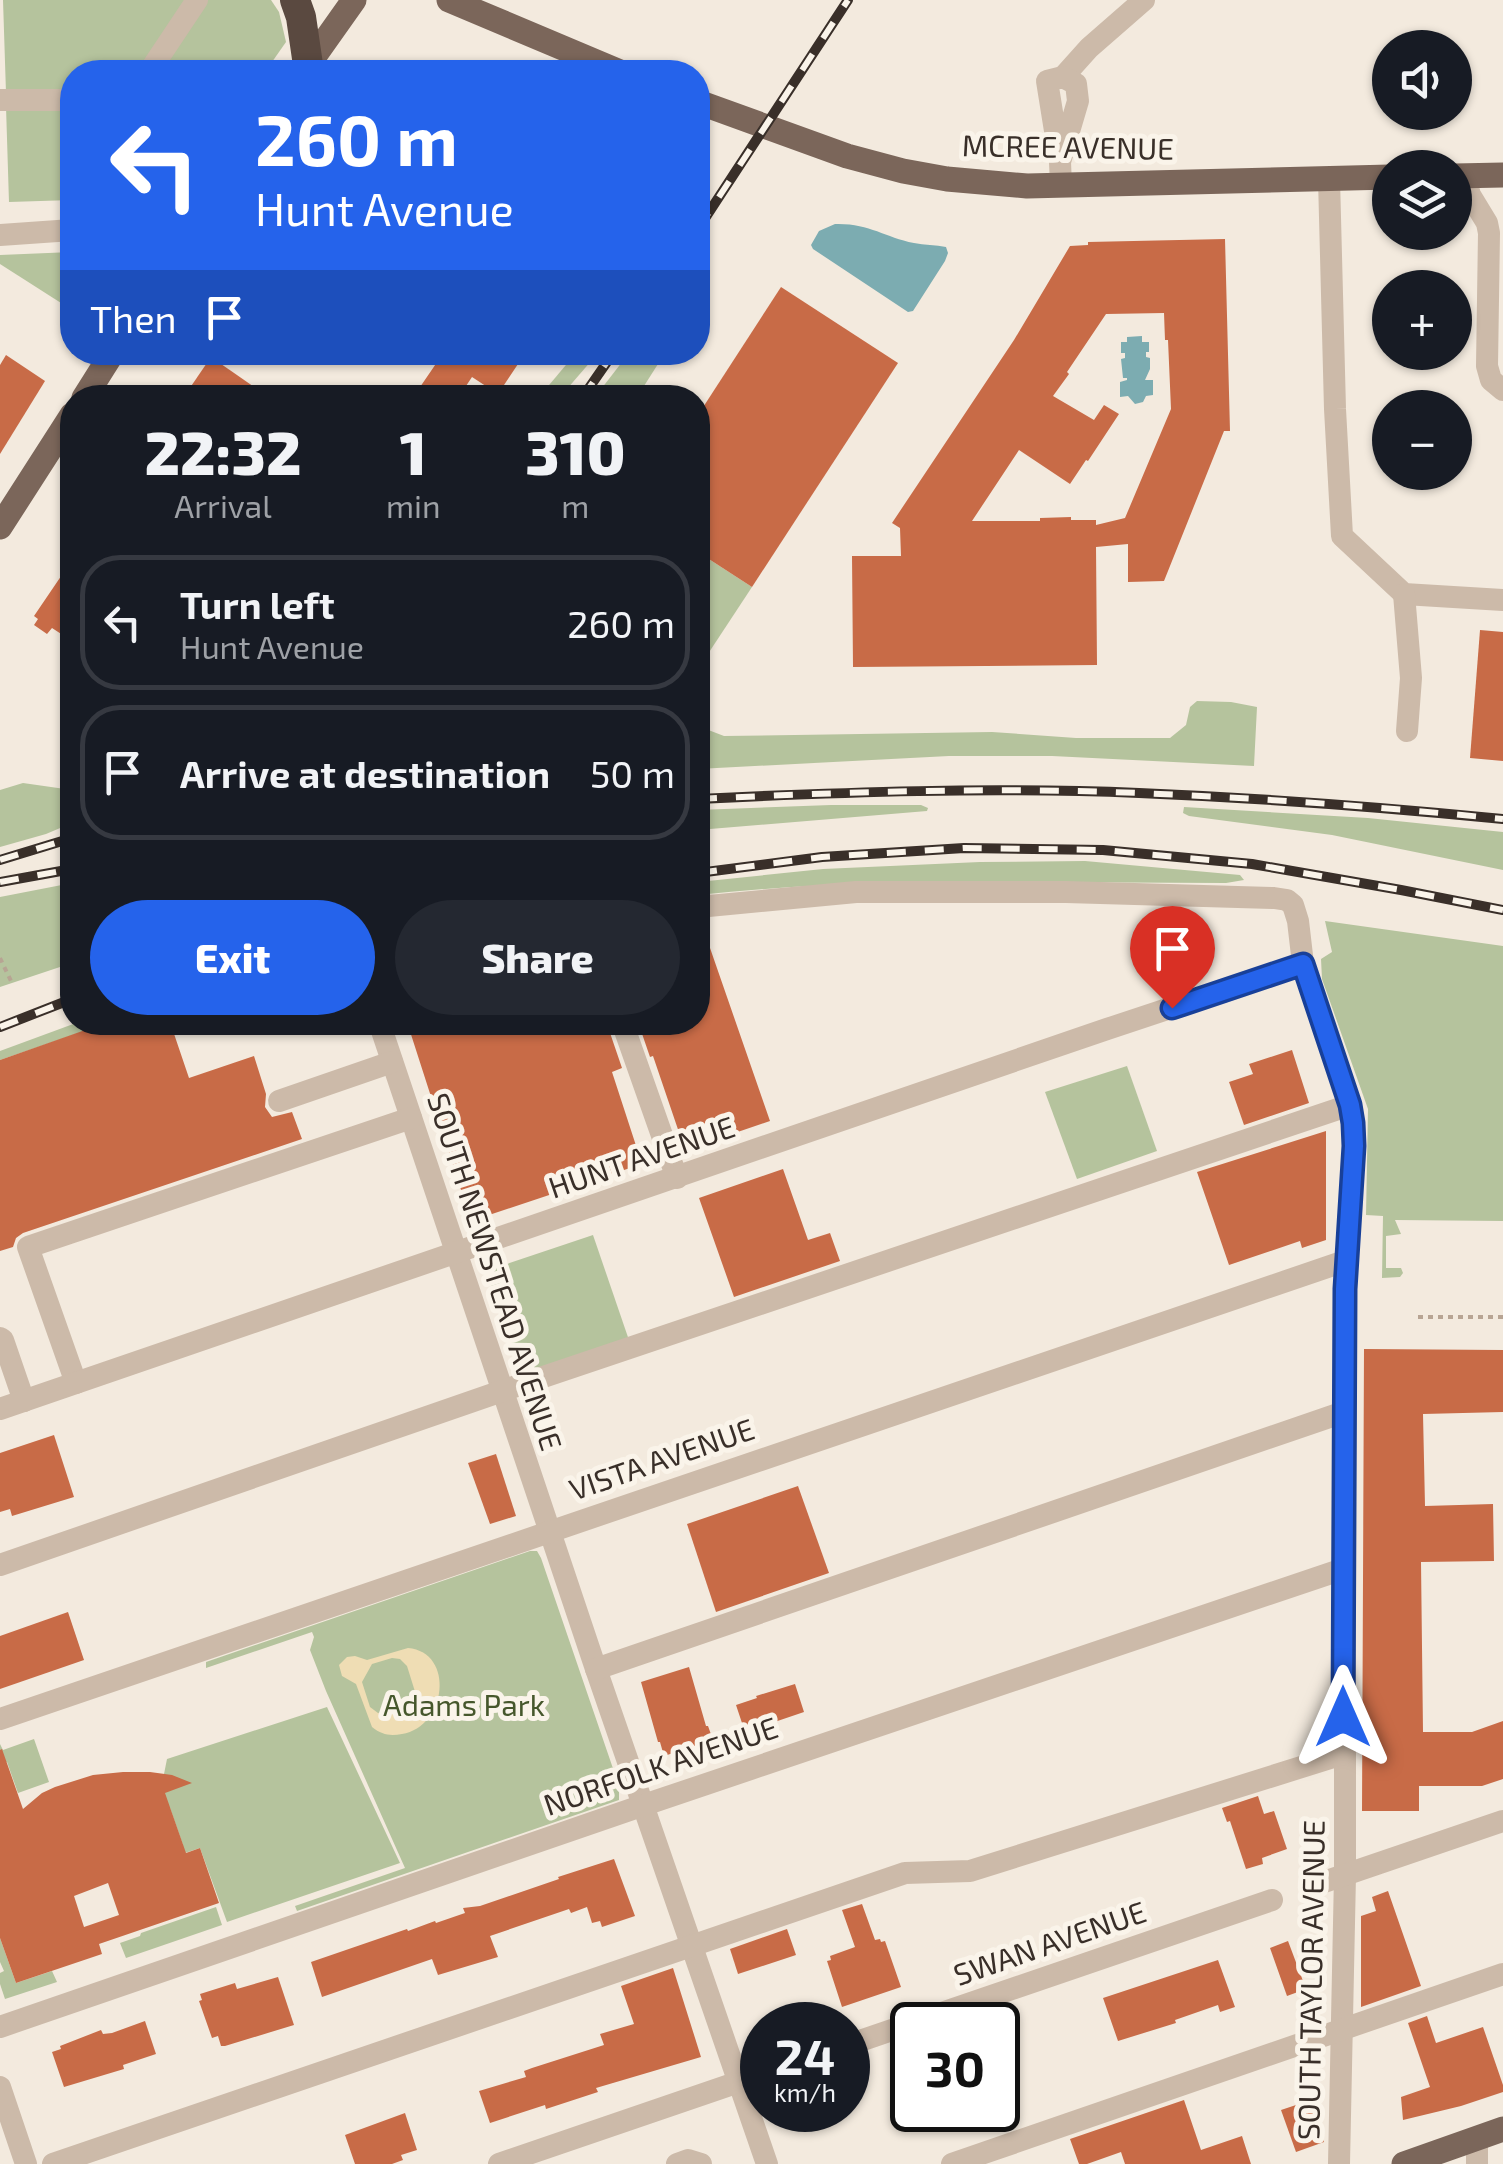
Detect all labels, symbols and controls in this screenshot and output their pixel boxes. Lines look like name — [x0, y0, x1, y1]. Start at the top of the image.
map controls — [1372, 30, 1472, 490]
button: sound — [1372, 30, 1472, 130]
text: 260 m — [255, 96, 458, 180]
icon: left — [90, 100, 220, 230]
street label: MCREE AVENUE — [962, 126, 1174, 166]
button: layers — [1372, 150, 1472, 250]
text: Hunt Avenue — [255, 181, 514, 235]
button: + — [1372, 270, 1472, 370]
icon: arrive — [197, 290, 252, 345]
text: Then — [90, 295, 177, 341]
button: − — [1372, 390, 1472, 490]
text: 22:32 — [145, 415, 301, 487]
text: 1 — [400, 415, 427, 487]
text: 310 — [525, 415, 625, 487]
text: Arrival — [174, 486, 272, 524]
text: min — [386, 486, 441, 524]
text: m — [561, 486, 589, 524]
text: Turn left — [180, 581, 335, 627]
icon: left — [95, 595, 150, 650]
text: 260 m — [567, 600, 675, 646]
text: Hunt Avenue — [180, 627, 364, 665]
icon: arrive — [95, 745, 150, 800]
text: Arrive at destination — [180, 750, 550, 796]
text: 50 m — [590, 750, 675, 796]
button: Exit — [90, 900, 375, 1015]
button: Share — [395, 900, 680, 1015]
pin — [1130, 906, 1215, 1009]
icon: arrive — [1145, 921, 1200, 976]
street label: SOUTH NEWSTEAD AVENUE — [421, 1088, 571, 1455]
street label: HUNT AVENUE — [544, 1107, 739, 1205]
street label: VISTA AVENUE — [564, 1410, 759, 1507]
position arrow — [1291, 1665, 1395, 1769]
park label: Adams Park — [383, 1686, 545, 1722]
street label: NORFOLK AVENUE — [539, 1708, 782, 1822]
street label: SOUTH TAYLOR AVENUE — [1289, 1820, 1331, 2140]
street label: SWAN AVENUE — [948, 1892, 1150, 1992]
speed limit sign: 30 — [890, 2002, 1020, 2132]
text: 24 — [775, 2025, 835, 2085]
text: km/h — [774, 2077, 836, 2107]

